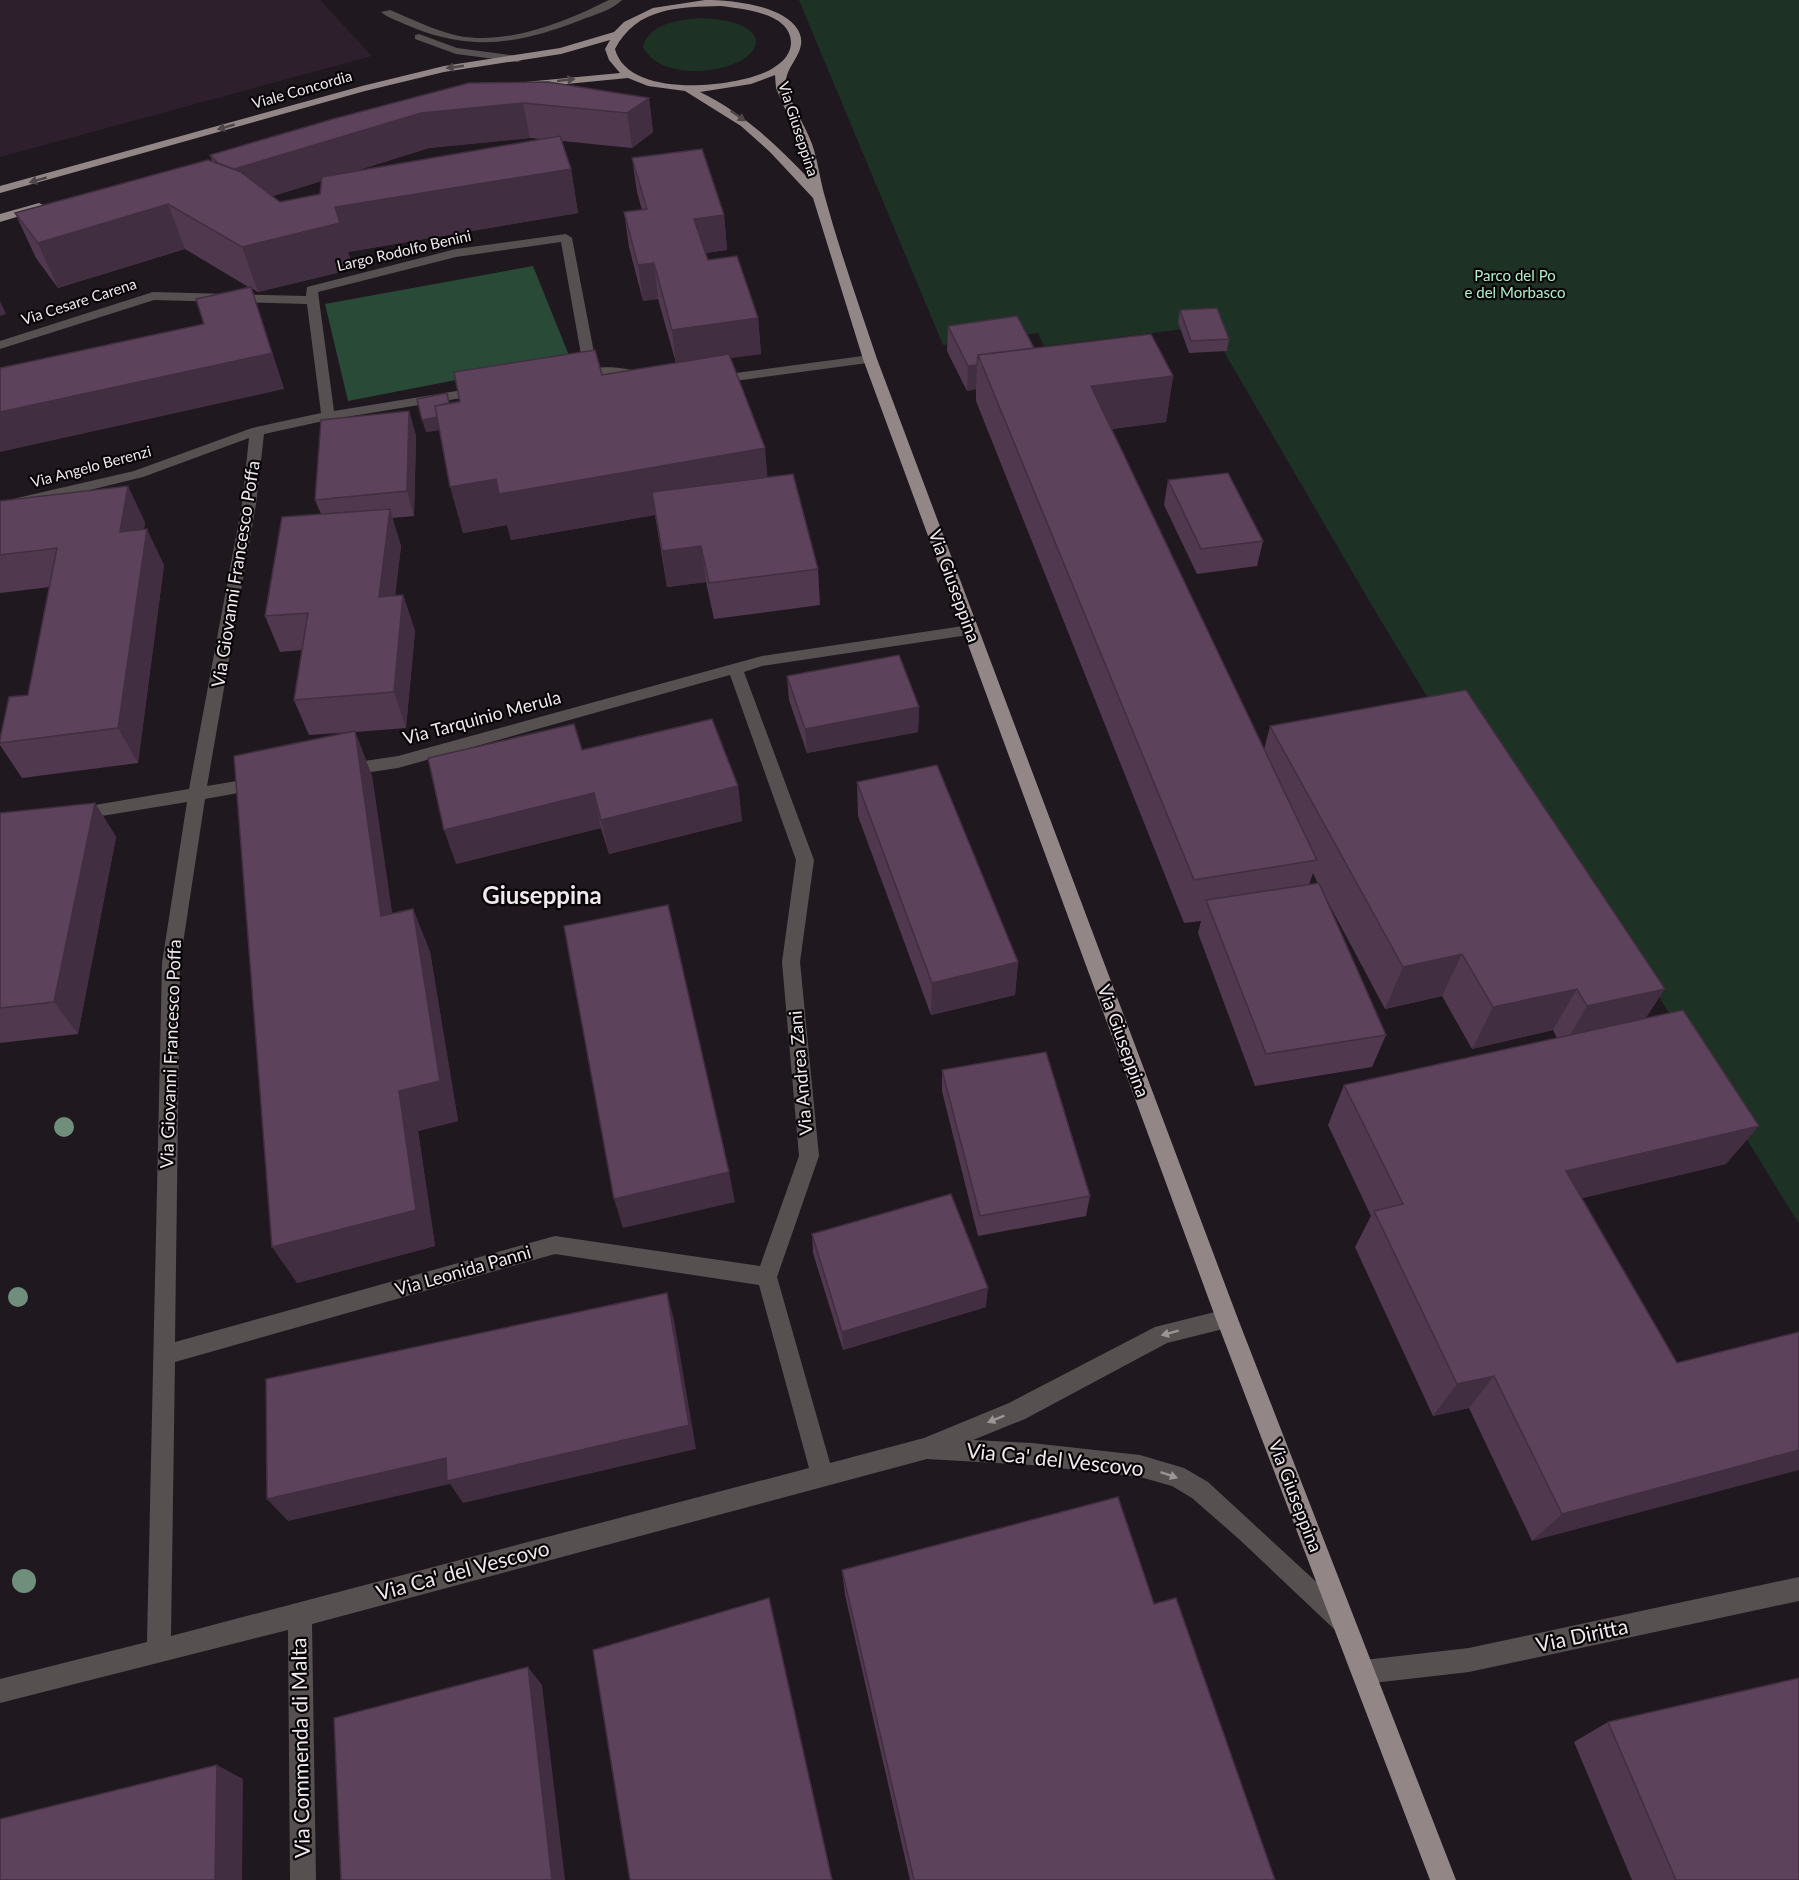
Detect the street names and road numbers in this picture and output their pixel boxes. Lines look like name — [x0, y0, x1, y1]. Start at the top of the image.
street label: Viale Concordia — [250, 66, 354, 112]
street label: Via Giuseppina — [775, 79, 823, 178]
street label: Largo Rodolfo Benini — [335, 226, 473, 274]
street label: Via Cesare Carena — [19, 274, 139, 328]
street label: Via Angelo Berenzi — [29, 441, 153, 491]
street label: Via Giovanni Francesco Poffa — [206, 459, 264, 689]
street label: Via Giuseppina — [924, 526, 986, 645]
street label: Via Tarquinio Merula — [400, 685, 563, 749]
street label: Via Giovanni Francesco Poffa — [155, 939, 185, 1169]
street label: Via Giuseppina — [1093, 981, 1155, 1100]
street label: Via Andrea Zani — [784, 1010, 816, 1136]
street label: Via Leonida Panni — [392, 1240, 533, 1300]
street label: Via Giuseppina — [1264, 1436, 1327, 1555]
street label: Via Ca' del Vescovo — [965, 1437, 1145, 1480]
street label: Via Ca' del Vescovo — [373, 1534, 552, 1605]
street label: Via Diritta — [1533, 1613, 1630, 1656]
street label: Via Commenda di Malta — [285, 1638, 314, 1858]

